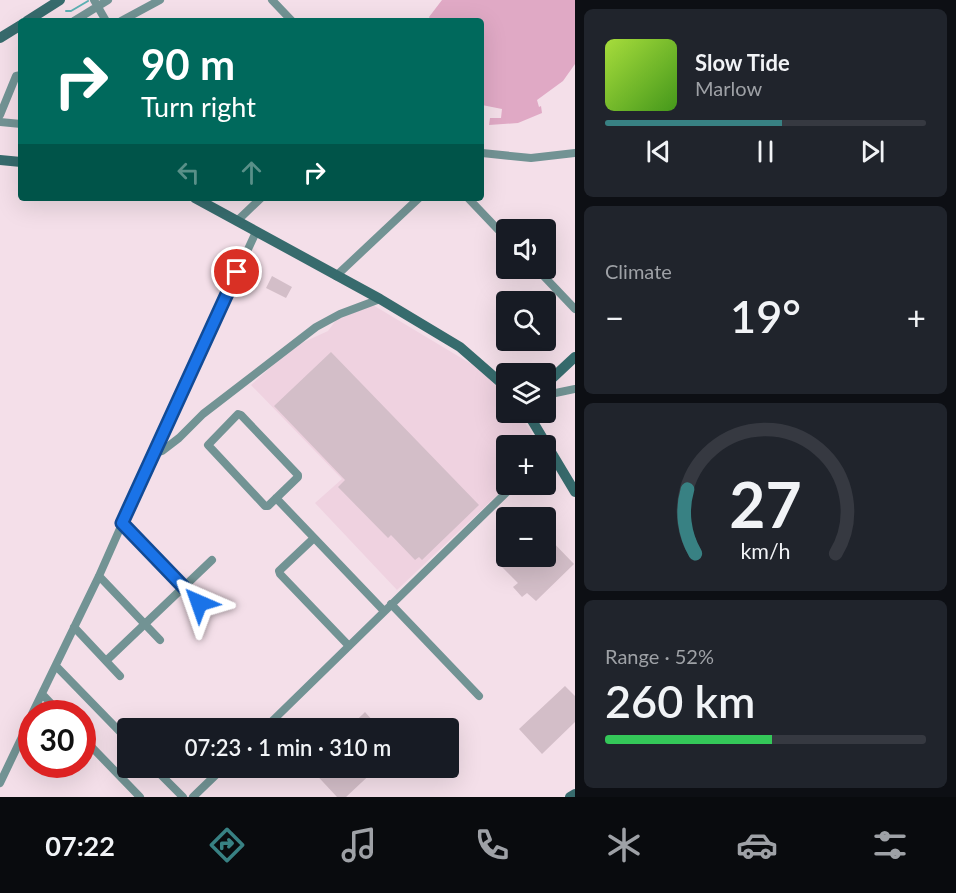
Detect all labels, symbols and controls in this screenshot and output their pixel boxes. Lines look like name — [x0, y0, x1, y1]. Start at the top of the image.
text: 90 m — [141, 39, 235, 89]
icon: right — [42, 42, 120, 120]
text: Slow Tide — [695, 49, 790, 76]
text: Marlow — [695, 76, 762, 100]
text: Turn right — [141, 90, 256, 123]
icon: previous — [642, 135, 675, 168]
icon: pause — [749, 135, 782, 168]
icon: next — [856, 135, 889, 168]
icon: left — [172, 156, 205, 189]
icon: ahead — [235, 156, 268, 189]
icon: right — [298, 156, 331, 189]
map controls — [496, 219, 556, 567]
button: sound — [496, 219, 556, 279]
pin — [211, 246, 262, 297]
icon: arrive — [220, 255, 253, 288]
text: Climate — [605, 259, 672, 283]
text: 19° — [730, 289, 801, 343]
button: search — [496, 291, 556, 351]
text: − — [605, 297, 624, 337]
text: + — [907, 297, 926, 337]
button: layers — [496, 363, 556, 423]
button: + — [496, 435, 556, 495]
text: 27 — [729, 466, 802, 541]
button: − — [496, 507, 556, 567]
text: km/h — [740, 538, 791, 564]
position arrow — [167, 571, 231, 635]
text: Range · 52% — [605, 644, 714, 668]
text: 260 km — [605, 674, 755, 728]
speed limit sign: 30 — [18, 700, 96, 778]
text: 07:23 · 1 min · 310 m — [185, 734, 391, 761]
icon: directions — [206, 824, 248, 866]
icon: music — [338, 824, 380, 866]
icon: phone — [471, 824, 513, 866]
icon: climate — [603, 824, 645, 866]
icon: car — [736, 824, 778, 866]
icon: filters — [869, 824, 911, 866]
text: 07:22 — [45, 829, 115, 862]

